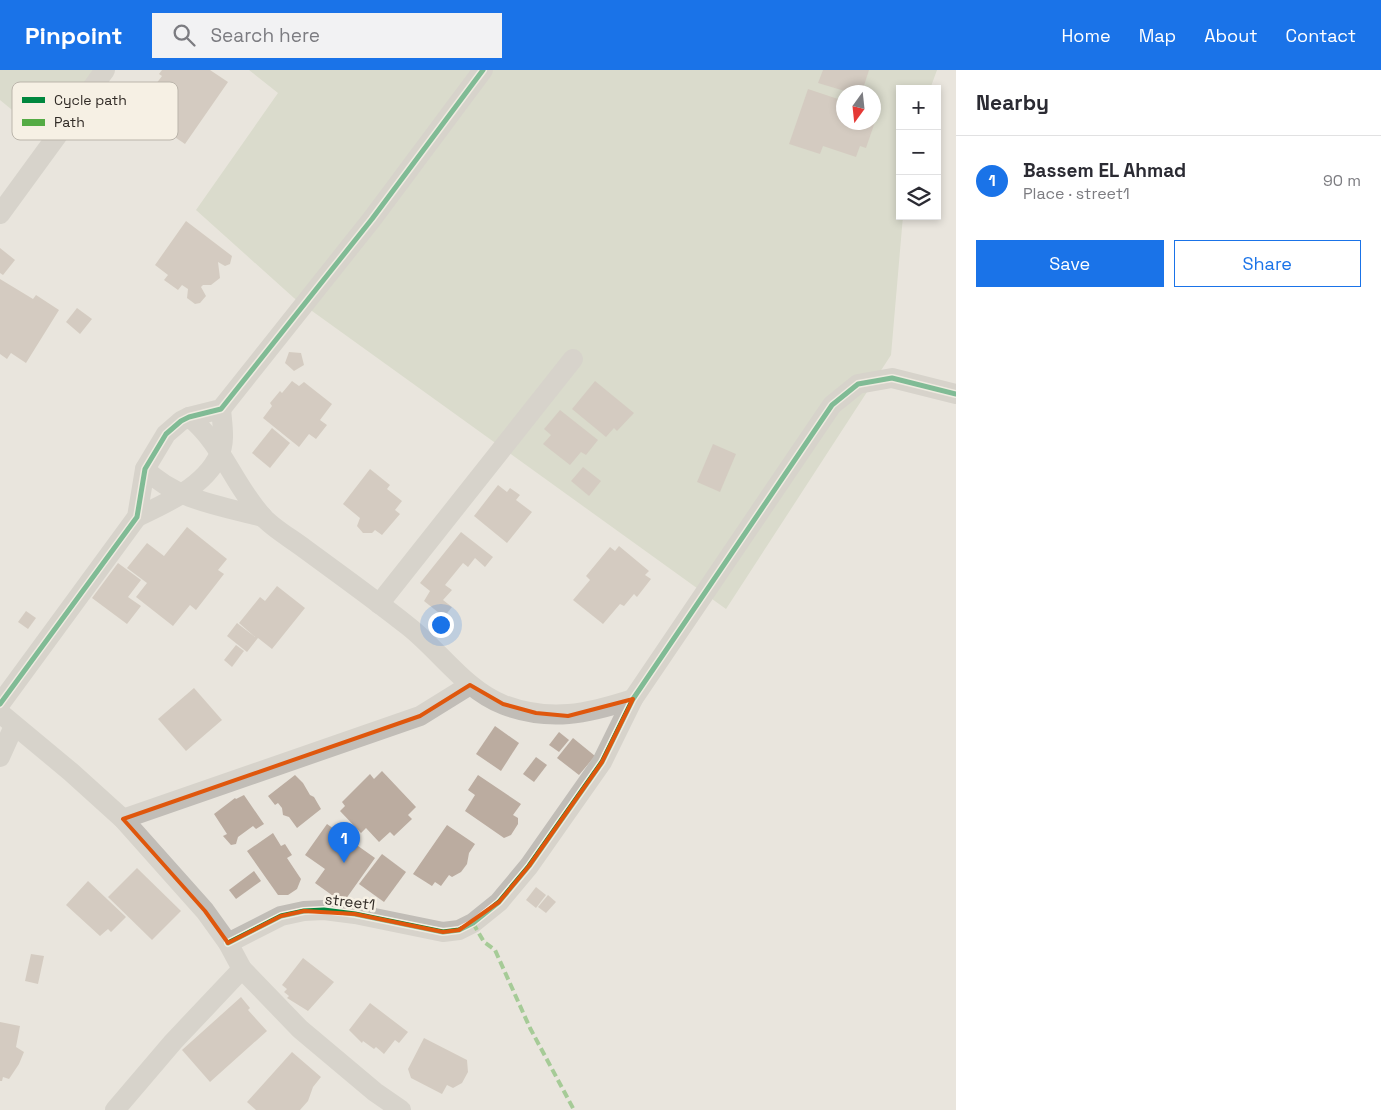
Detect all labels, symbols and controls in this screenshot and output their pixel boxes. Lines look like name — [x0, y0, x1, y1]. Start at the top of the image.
search box — [152, 13, 502, 58]
text: Pinpoint — [25, 20, 122, 51]
icon: search — [170, 21, 198, 49]
text: Search here — [210, 23, 320, 48]
text: Home — [1062, 24, 1111, 47]
text: Map — [1139, 24, 1176, 47]
text: About — [1204, 24, 1258, 47]
text: Contact — [1286, 24, 1356, 47]
legend — [12, 82, 178, 140]
north arrow — [836, 85, 881, 130]
map controls — [896, 85, 941, 220]
button: + — [896, 85, 941, 130]
text: Nearby — [976, 89, 1049, 116]
text: Cycle path — [54, 91, 127, 109]
text: Path — [54, 113, 85, 131]
button: − — [896, 130, 941, 175]
text: Bassem EL Ahmad — [1023, 158, 1186, 183]
text: 1 — [988, 170, 996, 191]
text: 90 m — [1323, 170, 1361, 191]
button: layers — [896, 175, 941, 220]
text: Place · street1 — [1023, 183, 1130, 204]
button: Save — [976, 240, 1164, 287]
button: Share — [1174, 240, 1361, 287]
your location — [428, 612, 454, 638]
pin: 1 — [328, 822, 360, 863]
street label: street1 — [324, 889, 376, 914]

